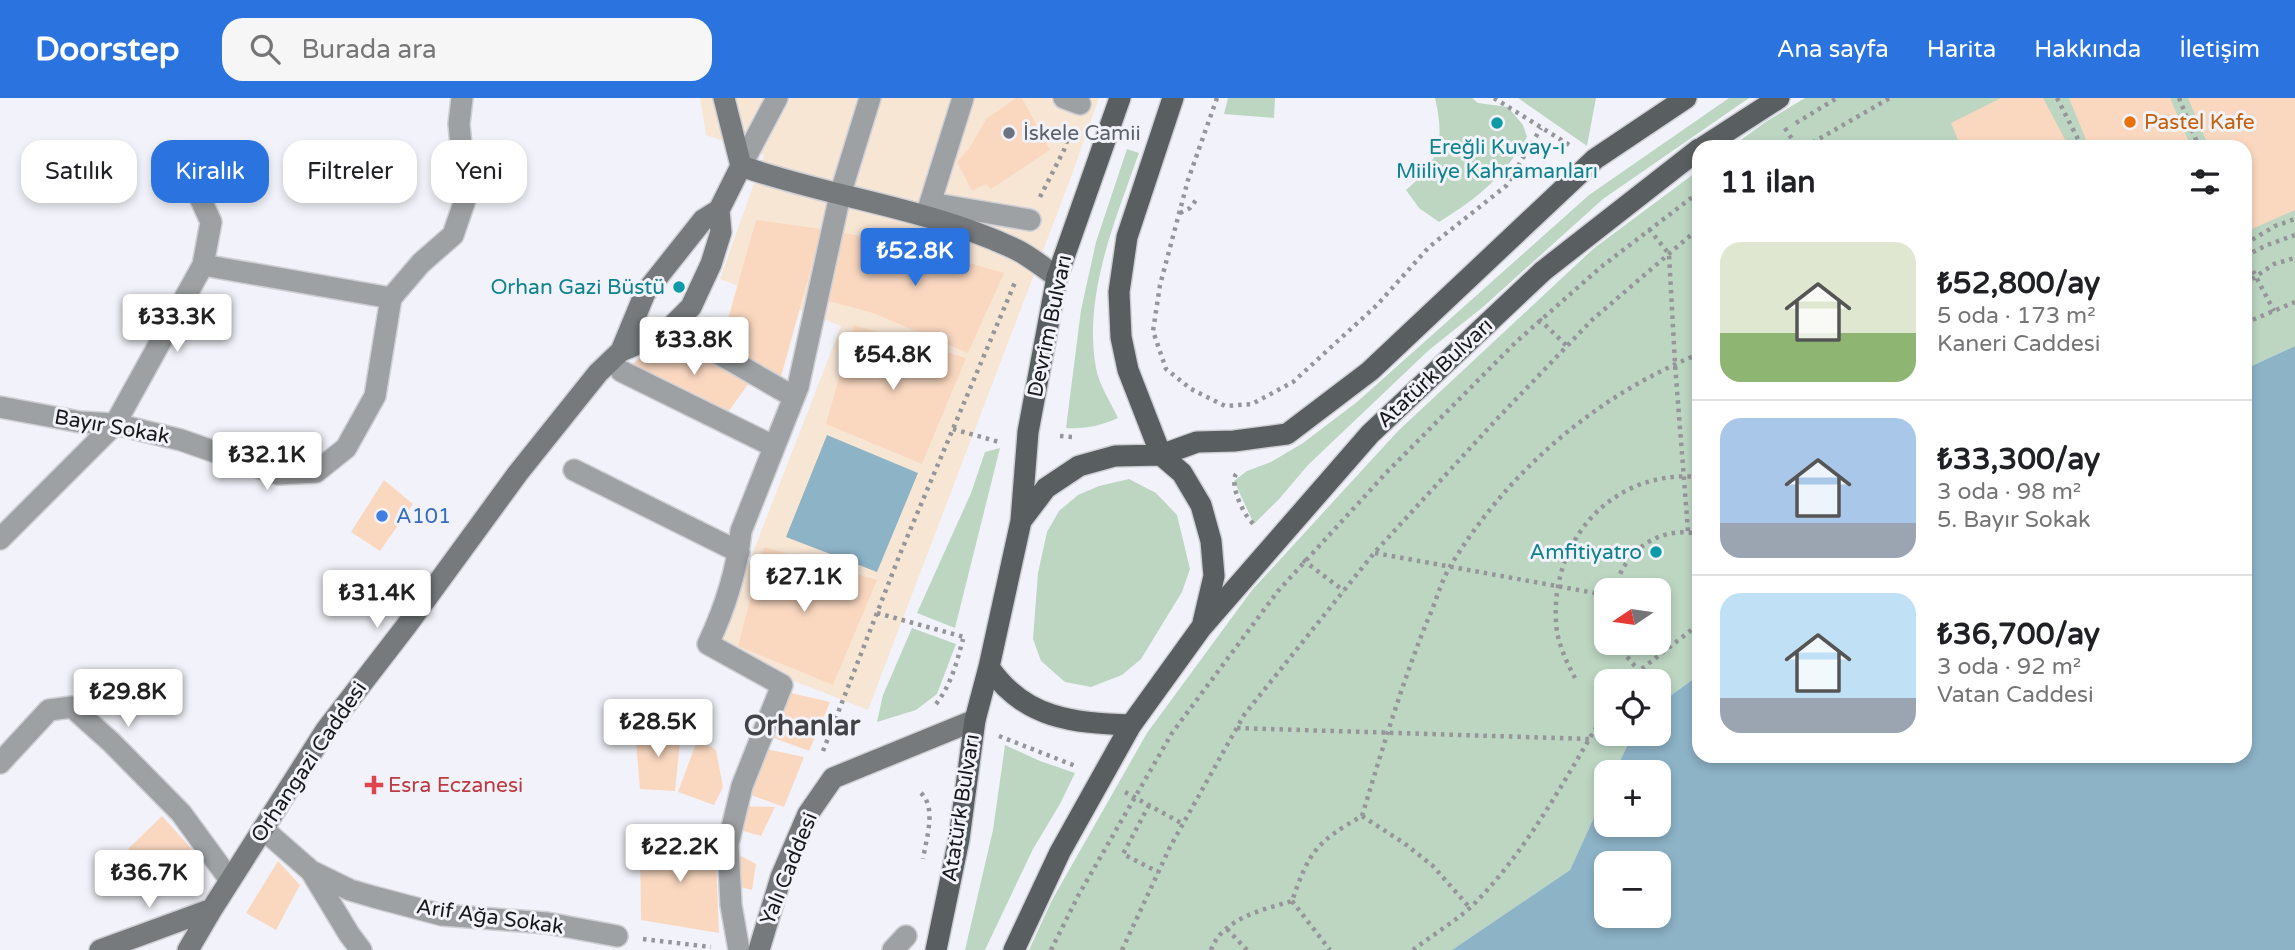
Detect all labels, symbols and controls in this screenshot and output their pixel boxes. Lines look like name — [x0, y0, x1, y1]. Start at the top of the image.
search box — [222, 18, 712, 81]
text: Doorstep — [35, 30, 180, 69]
icon: search — [246, 30, 284, 68]
text: Burada ara — [302, 34, 437, 65]
text: Ana sayfa — [1777, 35, 1889, 64]
text: Harita — [1927, 35, 1996, 64]
text: Hakkında — [2034, 35, 2141, 64]
text: İletişim — [2179, 35, 2260, 64]
place label: Pastel Kafe — [2144, 110, 2255, 135]
marker: Pastel Kafe — [2122, 114, 2138, 130]
marker: Ereğli Kuvay-ı Miiliye Kahramanları — [1489, 115, 1505, 131]
place label: İskele Camii — [1023, 121, 1141, 146]
marker: İskele Camii — [1001, 125, 1017, 141]
place label: Ereğli Kuvay-ı Miiliye Kahramanları — [1396, 135, 1598, 184]
chip: Satılık — [21, 140, 137, 203]
chip: Kiralık — [151, 140, 269, 203]
chip: Filtreler — [283, 140, 417, 203]
chip: Yeni — [431, 140, 527, 203]
icon: filters — [2186, 163, 2224, 201]
text: 11 ilan — [1720, 164, 1816, 201]
pin: ₺52.8K — [858, 228, 972, 288]
text: ₺52.8K — [877, 237, 953, 265]
street label: Devrim Bulvarı — [1023, 253, 1077, 399]
text: ₺52,800/ay — [1937, 265, 2100, 302]
icon: home — [1776, 270, 1860, 354]
place label: Orhan Gazi Büstü — [490, 275, 665, 300]
marker: Orhan Gazi Büstü — [671, 279, 687, 295]
pin: ₺33.3K — [120, 294, 234, 354]
text: 5 oda · 173 m² — [1937, 302, 2096, 330]
text: ₺33.3K — [139, 303, 215, 331]
street label: Atatürk Bulvarı — [1372, 313, 1498, 433]
pin: ₺33.8K — [637, 317, 751, 377]
text: ₺33.8K — [656, 326, 732, 354]
text: Kaneri Caddesi — [1937, 330, 2101, 358]
pin: ₺54.8K — [836, 332, 950, 392]
text: ₺54.8K — [855, 341, 931, 369]
street label: Bayır Sokak — [53, 405, 171, 449]
pin: ₺32.1K — [210, 432, 324, 492]
text: ₺32.1K — [229, 441, 305, 469]
text: ₺33,300/ay — [1937, 441, 2100, 478]
icon: home — [1776, 446, 1860, 530]
text: 3 oda · 98 m² — [1937, 478, 2081, 506]
place label: A101 — [396, 504, 451, 529]
text: 5. Bayır Sokak — [1937, 506, 2091, 534]
marker: A101 — [374, 508, 390, 524]
place label: Amfitiyatro — [1530, 540, 1642, 565]
marker: Amfitiyatro — [1648, 544, 1664, 560]
pin: ₺27.1K — [747, 554, 861, 614]
text: ₺27.1K — [766, 563, 842, 591]
pin: ₺31.4K — [320, 570, 434, 630]
north arrow — [1594, 578, 1671, 654]
map controls — [1594, 578, 1671, 928]
text: ₺31.4K — [339, 579, 415, 607]
text: ₺36,700/ay — [1937, 616, 2100, 653]
icon: home — [1776, 621, 1860, 705]
text: 3 oda · 92 m² — [1937, 653, 2081, 681]
button: locate — [1594, 669, 1671, 746]
pin: ₺29.8K — [71, 670, 185, 729]
street label: Orhangazi Caddesi — [246, 677, 372, 847]
text: ₺29.8K — [90, 678, 166, 706]
text: Vatan Caddesi — [1937, 681, 2094, 709]
pin: ₺28.5K — [601, 700, 715, 759]
text: ₺28.5K — [620, 708, 696, 736]
district label: Orhanlar — [744, 709, 862, 743]
street label: Atatürk Bulvarı — [937, 732, 985, 884]
button: + — [1594, 760, 1671, 837]
place label: Esra Eczanesi — [388, 773, 523, 798]
marker: Esra Eczanesi — [366, 777, 382, 793]
street label: Yalı Caddesi — [755, 809, 823, 929]
pin: ₺22.2K — [623, 824, 737, 884]
text: ₺22.2K — [642, 833, 718, 861]
pin: ₺36.7K — [92, 850, 206, 910]
button: − — [1594, 851, 1671, 928]
text: ₺36.7K — [111, 859, 187, 887]
street label: Arif Ağa Sokak — [415, 894, 565, 940]

